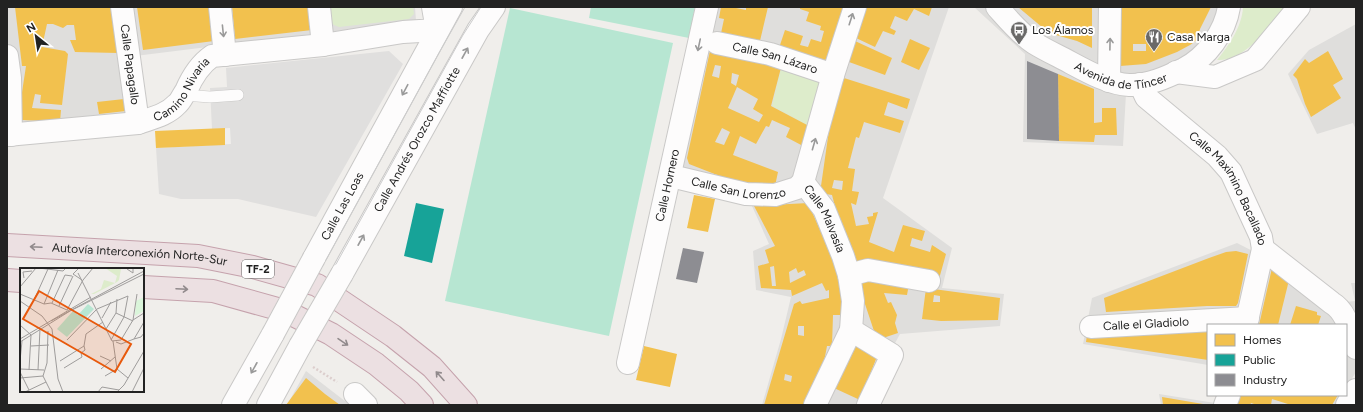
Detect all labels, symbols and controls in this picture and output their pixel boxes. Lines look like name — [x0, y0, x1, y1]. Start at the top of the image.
one-way arrow — [848, 13, 855, 26]
north arrow — [16, 16, 56, 56]
text: N — [24, 20, 38, 36]
bus stop icon: Los Álamos — [1009, 20, 1029, 45]
street label: Calle Papagallo — [117, 23, 142, 106]
place label: Los Álamos — [1032, 23, 1094, 37]
one-way arrow — [219, 24, 226, 37]
restaurant icon: Casa Marga — [1144, 27, 1164, 52]
place label: Casa Marga — [1167, 30, 1230, 44]
one-way arrow — [694, 38, 702, 51]
one-way arrow — [1106, 38, 1114, 51]
street label: Calle San Lázaro — [731, 39, 820, 76]
one-way arrow — [462, 47, 469, 59]
street label: Camino Nivaria — [151, 54, 212, 124]
street label: Avenida de Tíncer — [1072, 59, 1169, 92]
street label: Calle Andrés Orozco Maffiotte — [371, 64, 463, 214]
one-way arrow — [401, 84, 409, 96]
street label: Calle Maximino Bacallado — [1186, 129, 1269, 246]
one-way arrow — [811, 138, 818, 151]
street label: Calle Hornero — [653, 148, 682, 223]
street label: Calle Las Loas — [318, 169, 367, 243]
street label: Calle San Lorenzo — [690, 174, 788, 202]
street label: Calle Malvasía — [801, 182, 848, 255]
one-way arrow — [358, 234, 366, 246]
street label: Autovía Interconexión Norte-Sur — [52, 241, 228, 269]
one-way arrow — [30, 243, 43, 250]
road number: TF-2 — [242, 260, 274, 278]
inset map — [20, 268, 144, 392]
one-way arrow — [175, 286, 188, 293]
street label: Calle el Gladiolo — [1103, 314, 1189, 333]
legend — [1207, 324, 1347, 396]
text: Homes — [1243, 333, 1282, 347]
one-way arrow — [337, 338, 348, 346]
text: Public — [1243, 353, 1276, 367]
one-way arrow — [250, 362, 258, 374]
one-way arrow — [435, 371, 444, 381]
text: Industry — [1243, 373, 1288, 387]

